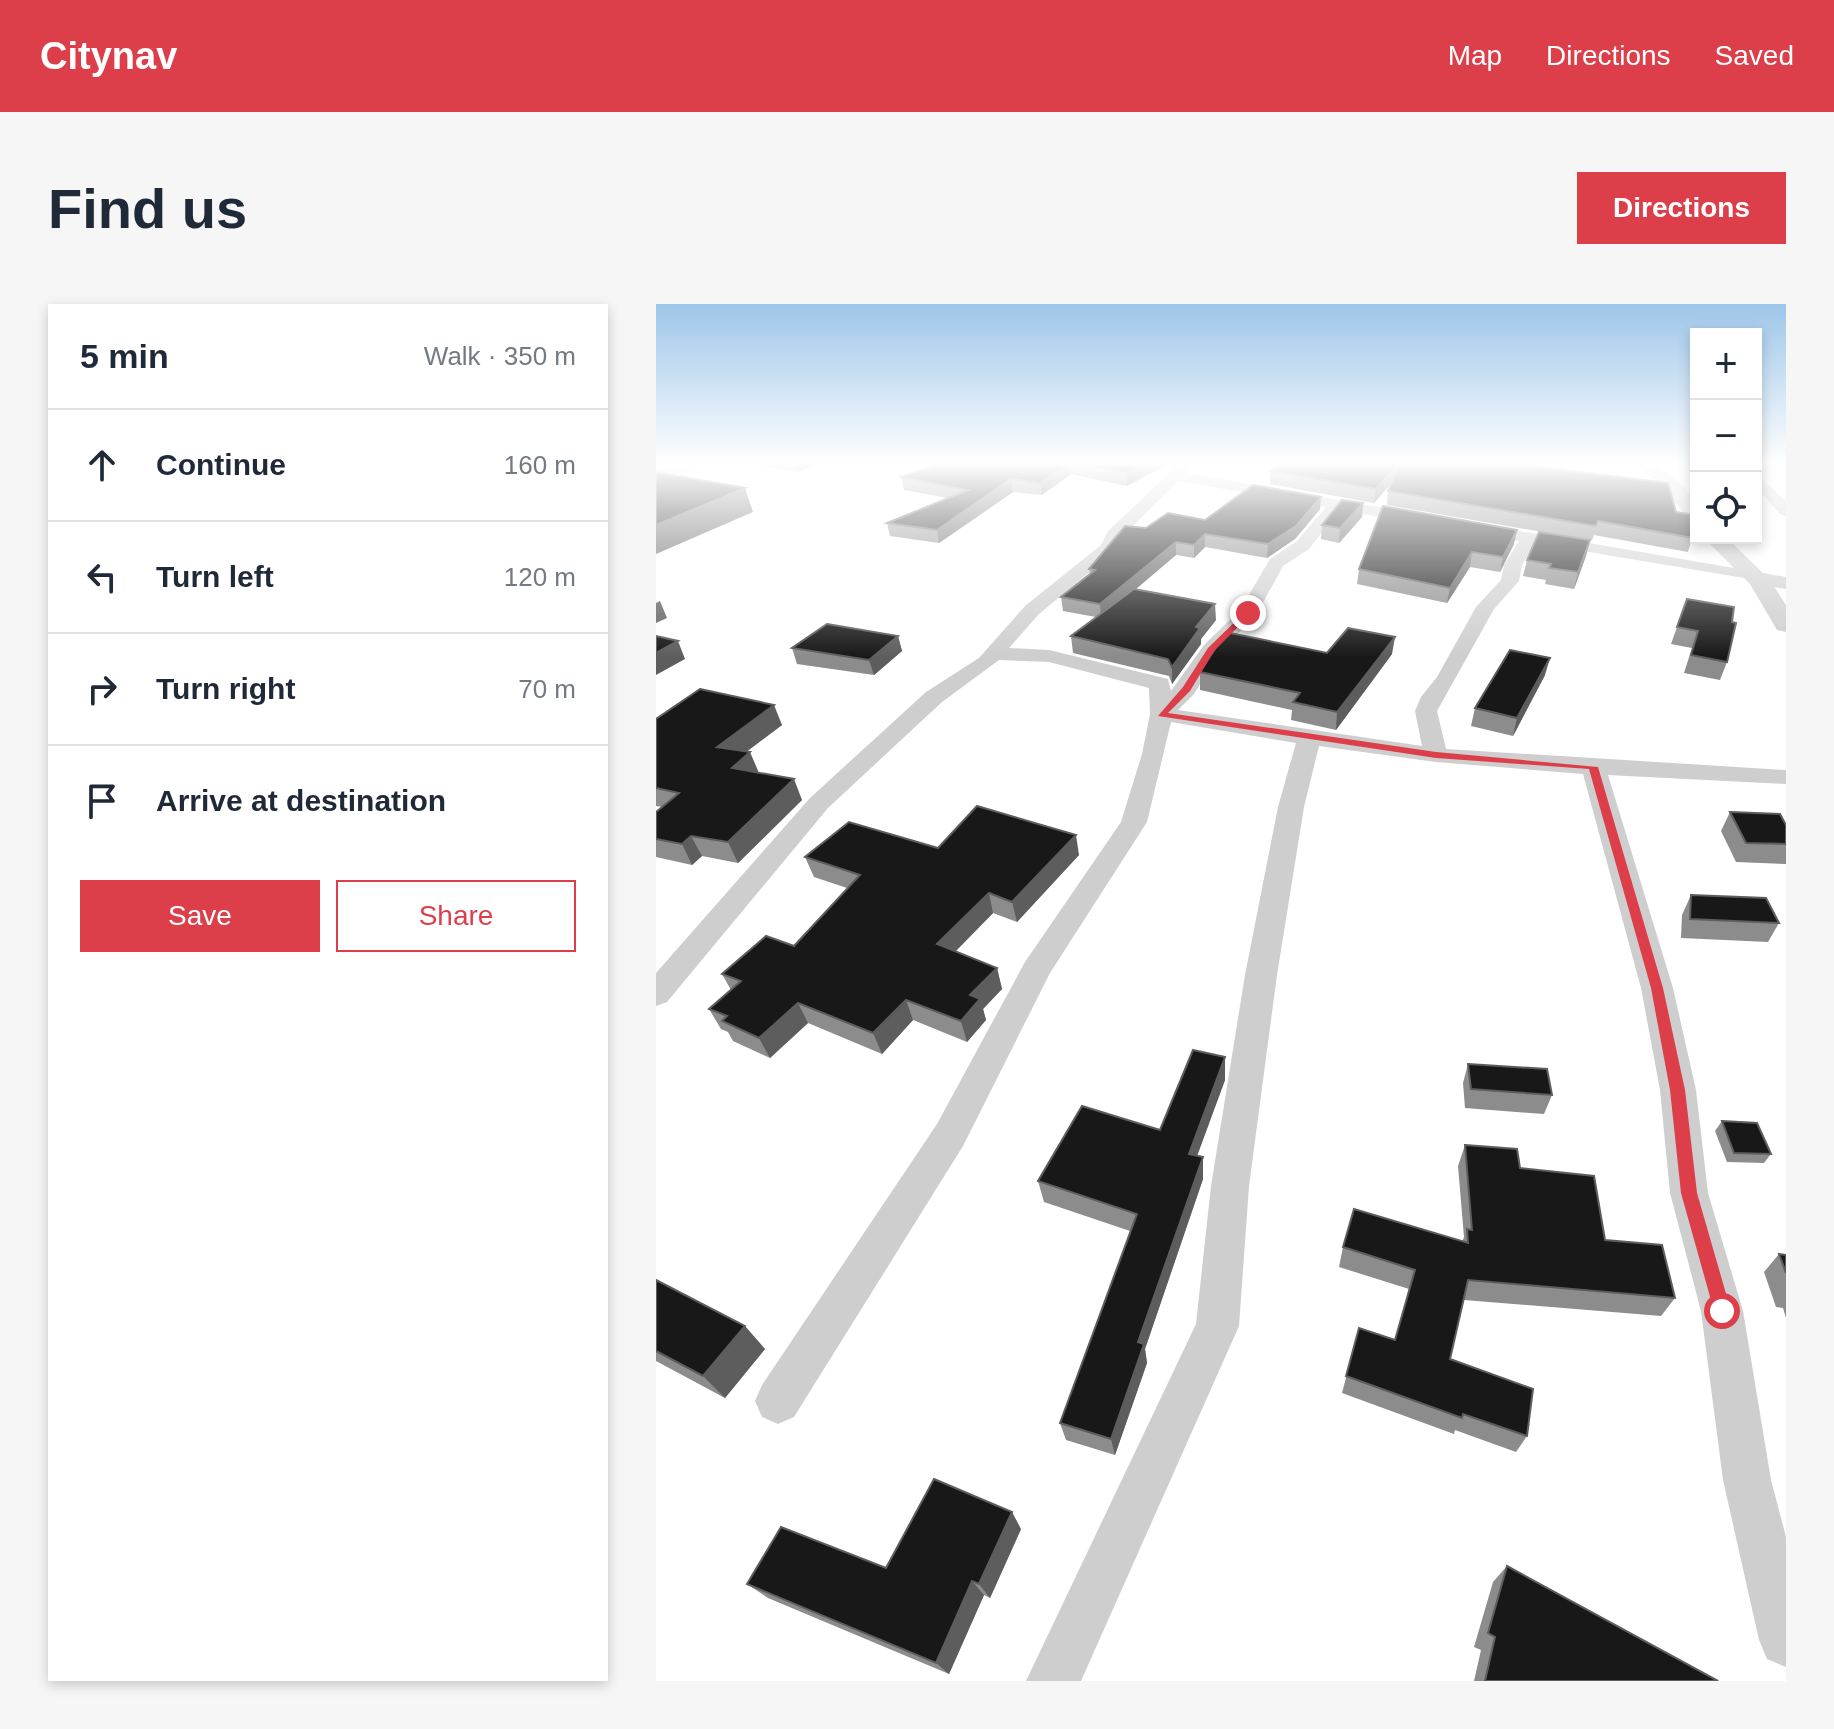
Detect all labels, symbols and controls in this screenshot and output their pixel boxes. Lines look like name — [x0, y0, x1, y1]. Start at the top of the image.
text: Citynav — [40, 35, 177, 77]
text: Map — [1448, 40, 1502, 71]
text: Directions — [1546, 40, 1671, 71]
text: Saved — [1715, 40, 1794, 71]
button: Directions — [1577, 172, 1786, 244]
text: Find us — [48, 177, 247, 240]
map controls — [1690, 328, 1762, 544]
button: + — [1690, 328, 1762, 400]
text: 5 min — [80, 337, 169, 375]
text: Walk · 350 m — [424, 341, 576, 371]
button: − — [1690, 400, 1762, 472]
icon: ahead — [80, 443, 124, 487]
text: Continue — [156, 448, 286, 481]
text: 160 m — [504, 450, 576, 480]
button: locate — [1690, 472, 1762, 544]
icon: left — [80, 555, 124, 599]
text: Turn left — [156, 560, 274, 593]
text: 120 m — [504, 562, 576, 592]
route end — [1230, 595, 1266, 631]
icon: right — [80, 667, 124, 711]
text: Turn right — [156, 672, 295, 705]
text: 70 m — [518, 674, 576, 704]
icon: arrive — [80, 779, 124, 823]
text: Arrive at destination — [156, 784, 446, 817]
button: Save — [80, 880, 320, 952]
button: Share — [336, 880, 576, 952]
route start — [1704, 1293, 1740, 1329]

